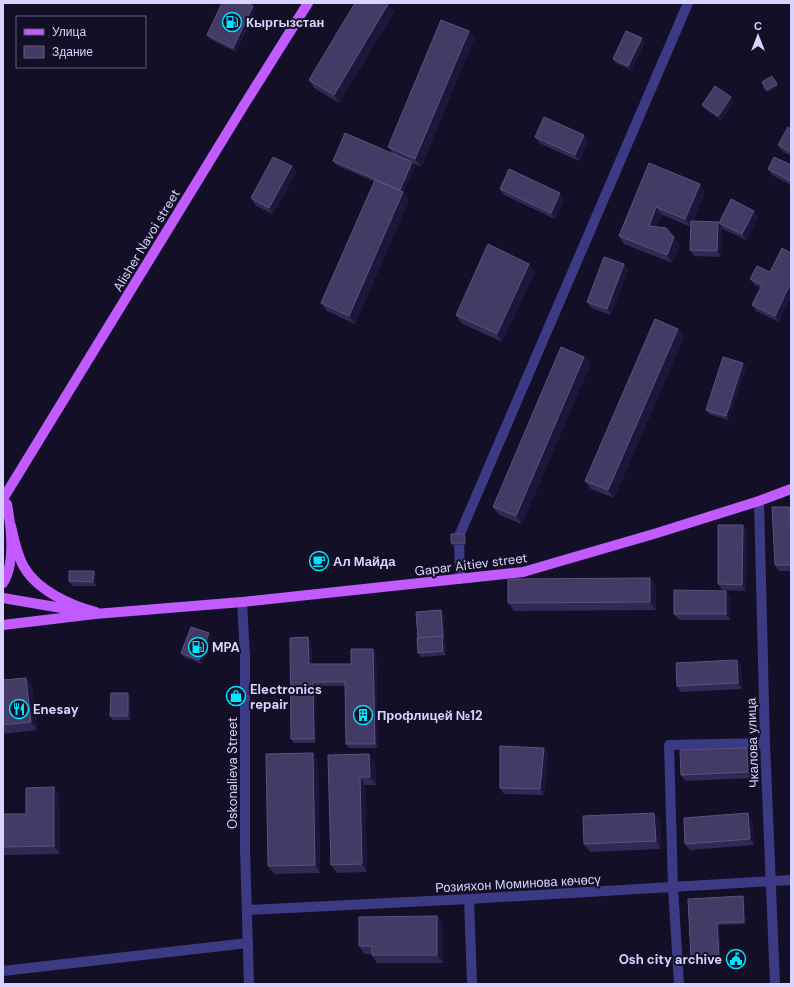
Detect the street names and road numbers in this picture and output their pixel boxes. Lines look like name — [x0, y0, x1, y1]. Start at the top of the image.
street label: Alisher Navoi street — [109, 186, 184, 295]
street label: Gapar Aitiev street — [414, 549, 528, 580]
street label: Чкалова улица — [742, 697, 763, 788]
street label: Oskonalieva Street — [224, 717, 241, 829]
street label: Розияхон Моминова көчөсү — [435, 871, 602, 896]

